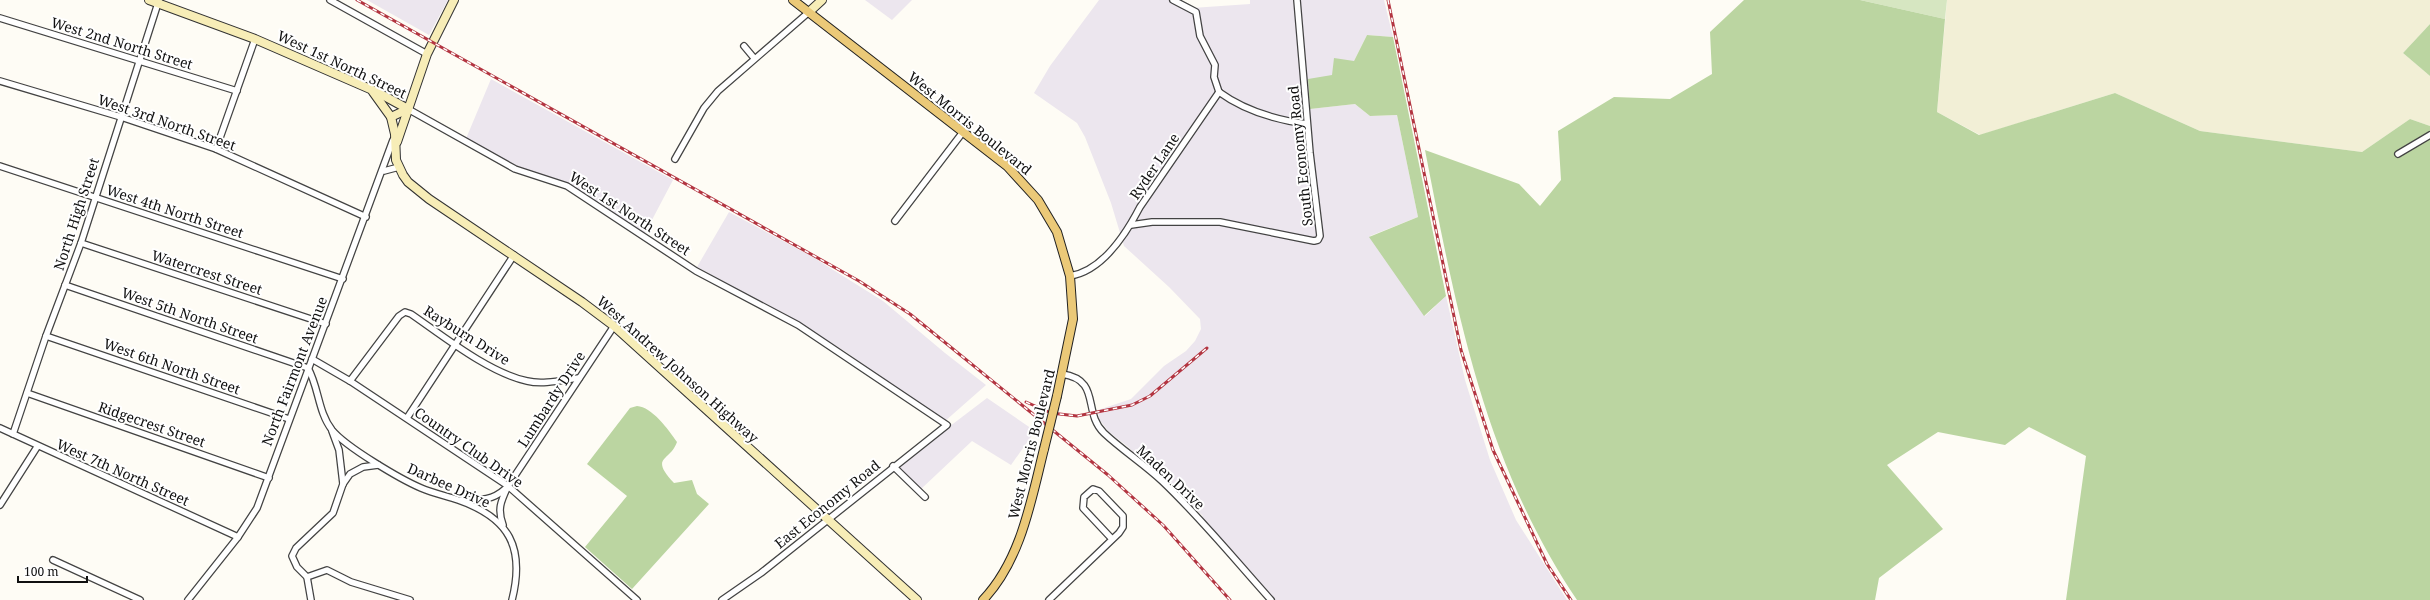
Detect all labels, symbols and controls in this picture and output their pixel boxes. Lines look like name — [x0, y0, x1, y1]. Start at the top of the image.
street label: West 2nd North Street — [49, 12, 195, 74]
street label: West 1st North Street — [274, 26, 410, 102]
street label: West Morris Boulevard — [904, 67, 1036, 179]
street label: South Economy Road — [1283, 84, 1317, 227]
street label: West 3rd North Street — [95, 89, 239, 155]
street label: Ryder Lane — [1125, 129, 1183, 203]
street label: North High Street — [49, 155, 103, 273]
street label: West 1st North Street — [566, 167, 694, 259]
street label: West 4th North Street — [104, 180, 246, 242]
street label: Watercrest Street — [149, 245, 265, 299]
street label: West 5th North Street — [119, 283, 261, 347]
street label: West Andrew Johnson Highway — [593, 291, 763, 447]
street label: North Fairmont Avenue — [257, 294, 331, 448]
street label: Rayburn Drive — [420, 301, 514, 369]
street label: West 6th North Street — [101, 334, 243, 398]
street label: Lumbardy Drive — [513, 347, 589, 451]
street label: West Morris Boulevard — [1003, 367, 1059, 521]
street label: Ridgecrest Street — [96, 397, 208, 451]
street label: Country Club Drive — [411, 402, 527, 492]
street label: West 7th North Street — [54, 434, 192, 510]
street label: Maden Drive — [1133, 441, 1209, 513]
street label: East Economy Road — [770, 455, 884, 552]
street label: Darbee Drive — [405, 458, 493, 512]
scale bar — [18, 558, 87, 584]
text: 100 m — [24, 563, 59, 580]

